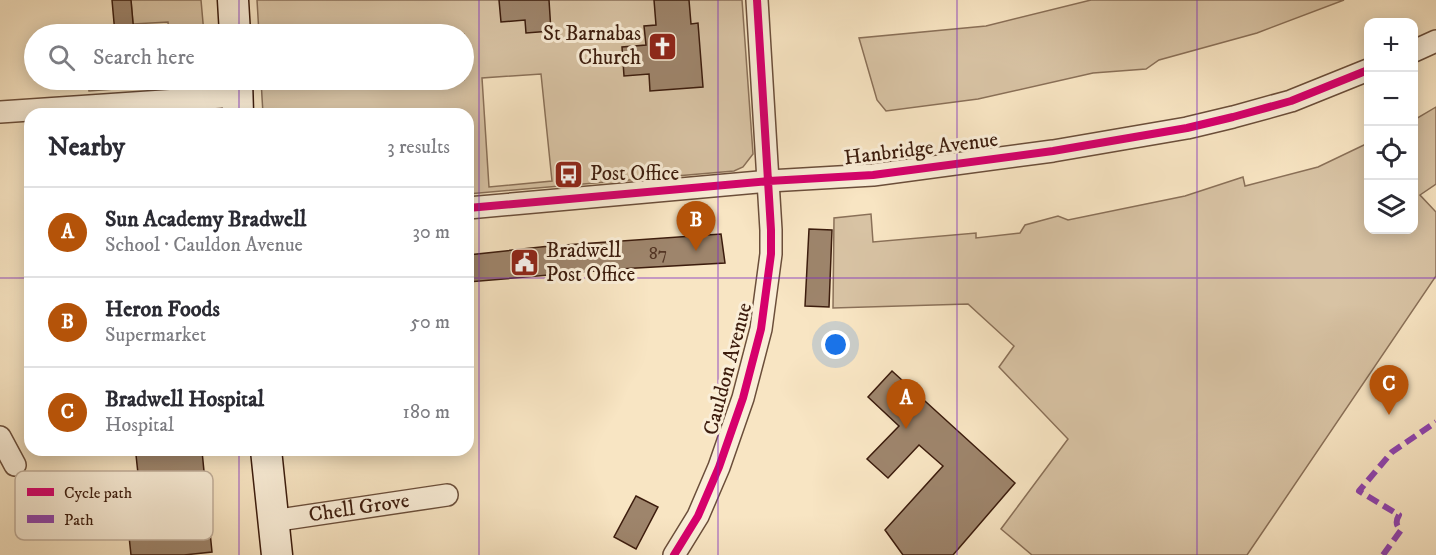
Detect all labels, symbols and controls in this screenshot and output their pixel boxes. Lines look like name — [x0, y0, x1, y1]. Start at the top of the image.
map controls — [1364, 18, 1418, 234]
button: + — [1364, 18, 1418, 72]
place label: St Barnabas Church — [543, 21, 641, 71]
search box — [24, 24, 474, 90]
church icon: St Barnabas Church — [646, 30, 678, 62]
icon: search — [45, 41, 78, 74]
text: Search here — [93, 44, 195, 71]
button: − — [1364, 72, 1418, 126]
button: locate — [1364, 126, 1418, 180]
street label: Hanbridge Avenue — [843, 127, 1000, 171]
text: Nearby — [48, 131, 125, 164]
text: 3 results — [387, 135, 450, 160]
bus stop icon: Post Office — [553, 158, 585, 190]
place label: Post Office — [590, 161, 680, 187]
button: layers — [1364, 180, 1418, 234]
pin: B — [676, 202, 716, 251]
text: Sun Academy Bradwell — [105, 206, 306, 233]
text: A — [61, 220, 74, 245]
text: 30 m — [412, 220, 450, 245]
text: School · Cauldon Avenue — [105, 233, 303, 258]
place label: Bradwell Post Office — [546, 238, 636, 288]
house number: 87 — [649, 243, 667, 265]
public building icon: Bradwell Post Office — [509, 247, 541, 279]
text: Heron Foods — [105, 296, 220, 323]
street label: Cauldon Avenue — [698, 300, 758, 438]
text: B — [61, 310, 74, 335]
text: 50 m — [410, 310, 450, 335]
text: Supermarket — [105, 323, 206, 348]
your location — [821, 330, 850, 359]
pin: C — [1370, 366, 1408, 415]
pin: A — [886, 380, 926, 429]
text: Bradwell Hospital — [105, 386, 264, 413]
text: C — [61, 400, 74, 425]
text: 180 m — [403, 400, 450, 425]
text: Hospital — [105, 413, 174, 438]
legend — [15, 471, 213, 540]
text: Cycle path — [64, 483, 133, 503]
street label: Chell Grove — [307, 488, 411, 528]
text: Path — [64, 510, 94, 530]

